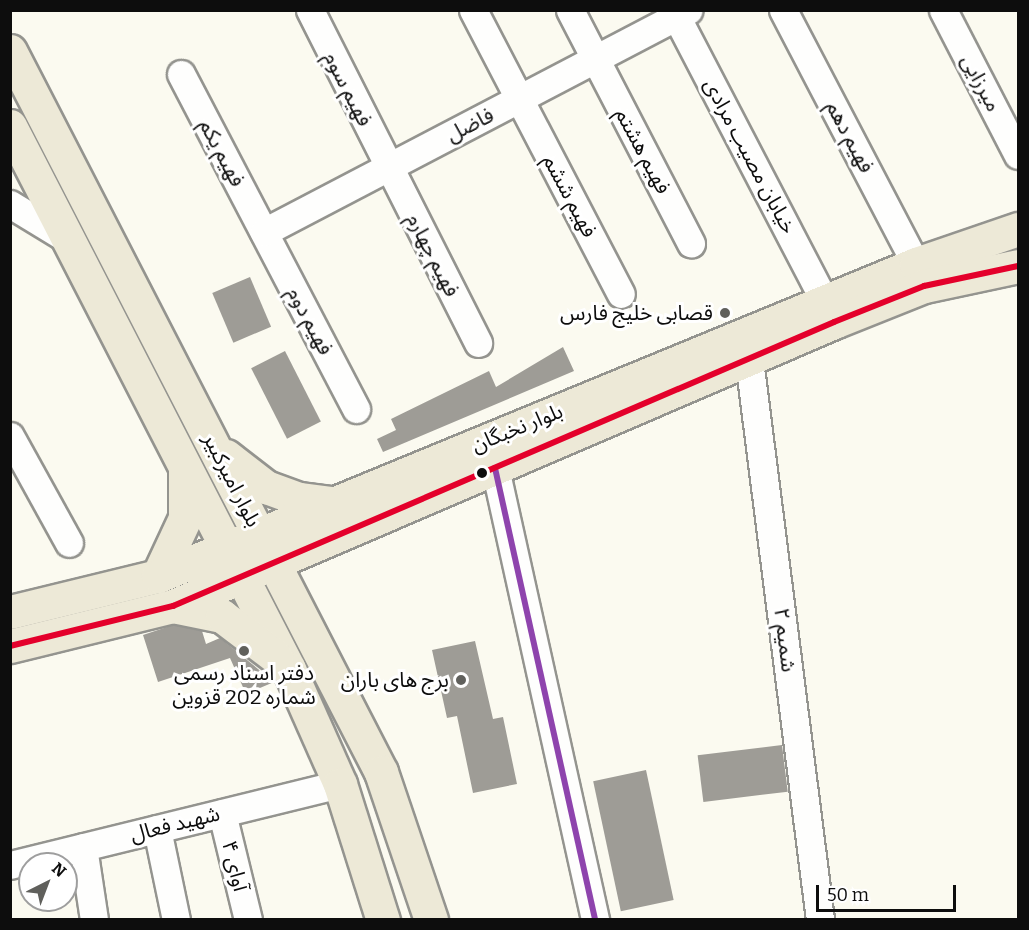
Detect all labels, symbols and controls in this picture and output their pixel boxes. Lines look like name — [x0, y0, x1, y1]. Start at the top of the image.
street label: فهیم سوم — [319, 47, 377, 131]
street label: میرزایی — [956, 50, 1006, 116]
street label: خیابان مصیب مرادی — [698, 74, 802, 238]
street label: فهیم دهم — [821, 97, 879, 177]
street label: فاضل — [442, 102, 498, 148]
street label: فهیم هشتم — [610, 104, 676, 198]
street label: فهیم یکم — [194, 115, 250, 191]
street label: فهیم ششم — [538, 150, 602, 242]
street label: فهیم چهارم — [401, 209, 465, 301]
street label: فهیم دوم — [282, 283, 338, 359]
place label: قصابی خلیج فارس — [560, 300, 713, 326]
marker: قصابی خلیج فارس — [718, 306, 732, 320]
street label: بلوار نخبگان — [468, 398, 566, 458]
street label: بلوار امیرکبیر — [198, 429, 266, 531]
unlabelled marker — [476, 467, 488, 479]
street label: شمیم ۲ — [769, 606, 801, 674]
marker: دفتر اسناد رسمی شماره 202 قزوین — [237, 644, 251, 658]
place label: دفتر اسناد رسمی شماره 202 قزوین — [172, 660, 316, 710]
place label: برج های باران — [341, 667, 449, 693]
marker: برج های باران — [454, 673, 468, 687]
street label: شهید فعال — [128, 801, 222, 847]
street label: آوای ۴ — [217, 838, 253, 894]
north arrow — [18, 852, 78, 912]
text: N — [48, 859, 70, 881]
scale bar — [819, 873, 958, 911]
text: 50 m — [827, 884, 869, 906]

